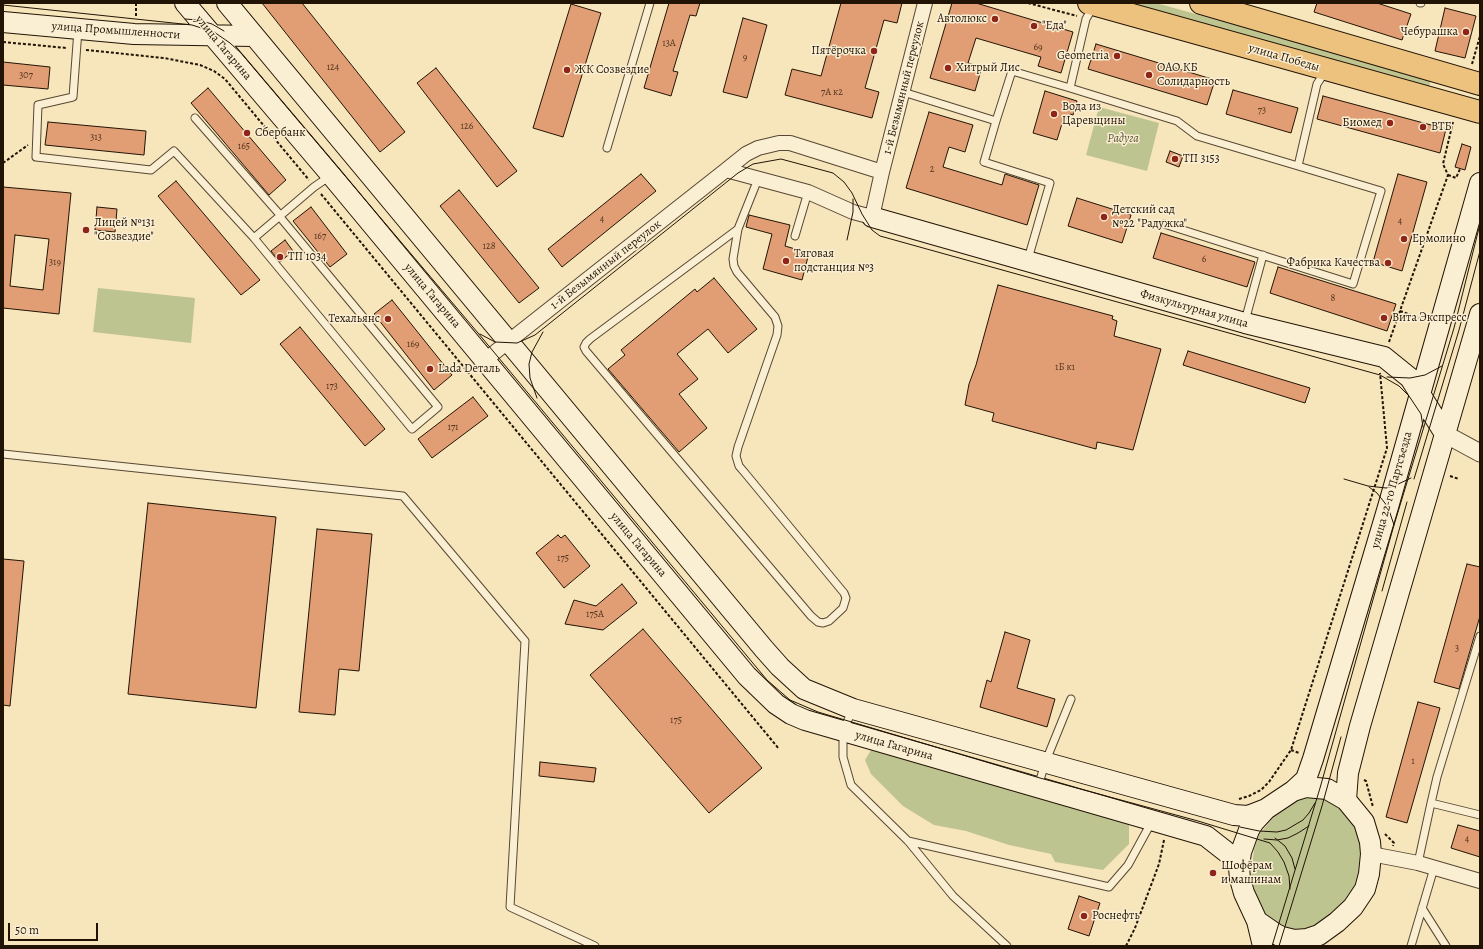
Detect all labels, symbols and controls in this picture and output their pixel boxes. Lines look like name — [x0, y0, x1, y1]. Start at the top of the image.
place label: Автолюкс — [937, 12, 987, 26]
street label: улица Гагарина — [192, 13, 254, 83]
marker: Автолюкс — [990, 14, 1000, 24]
street label: улица Промышленности — [51, 19, 181, 43]
place label: "Еда" — [1042, 19, 1067, 33]
street label: 1-й Безымянный переулок — [880, 20, 928, 156]
marker: "Еда" — [1029, 21, 1039, 31]
place label: Чебурашка — [1401, 25, 1458, 39]
marker: Чебурашка — [1461, 27, 1471, 37]
house number: 13А — [662, 38, 676, 50]
street label: улица Победы — [1247, 41, 1321, 75]
house number: 69 — [1033, 42, 1043, 54]
place label: Пятёрочка — [811, 44, 866, 58]
marker: Пятёрочка — [869, 46, 879, 56]
place label: Geometria — [1057, 49, 1109, 63]
marker: Geometria — [1112, 51, 1122, 61]
house number: 9 — [743, 52, 747, 64]
place label: Хитрый Лис — [956, 61, 1020, 75]
place label: ОАО КБ Солидарность — [1157, 61, 1230, 89]
house number: 124 — [327, 62, 339, 74]
place label: ЖК Созвездие — [575, 63, 649, 77]
marker: Хитрый Лис — [943, 63, 953, 73]
marker: ЖК Созвездие — [562, 65, 572, 75]
house number: 307 — [19, 70, 33, 82]
marker: ОАО КБ Солидарность — [1144, 70, 1154, 80]
house number: 7А к2 — [821, 87, 843, 99]
place label: Вода из Царевщины — [1062, 100, 1125, 128]
house number: 73 — [1258, 105, 1266, 117]
marker: Вода из Царевщины — [1049, 109, 1059, 119]
place label: Биомед — [1342, 116, 1382, 130]
marker: Биомед — [1385, 118, 1395, 128]
place label: ВТБ — [1431, 120, 1452, 134]
house number: 126 — [461, 121, 473, 133]
marker: ВТБ — [1418, 122, 1428, 132]
place label: Сбербанк — [255, 126, 305, 140]
marker: Сбербанк — [242, 128, 252, 138]
house number: 313 — [90, 132, 102, 144]
park label: Радyга — [1107, 132, 1139, 146]
house number: 165 — [238, 141, 250, 153]
place label: ТП 3153 — [1183, 152, 1220, 166]
marker: ТП 3153 — [1170, 154, 1180, 164]
house number: 2 — [930, 164, 934, 176]
place label: Детский сад №22 "Радужка" — [1112, 203, 1187, 231]
marker: Детский сад №22 "Радужка" — [1099, 212, 1109, 222]
house number: 4 — [600, 214, 604, 226]
place label: Лицей №131 "Созвездие" — [94, 216, 155, 244]
house number: 4 — [1398, 216, 1402, 228]
street label: 1-й Безымянный переулок — [548, 217, 664, 313]
marker: Лицей №131 "Созвездие" — [81, 225, 91, 235]
house number: 167 — [314, 231, 326, 243]
place label: Ермолино — [1412, 232, 1466, 246]
marker: Ермолино — [1399, 234, 1409, 244]
house number: 128 — [482, 241, 496, 253]
place label: Тяговая подстанция №3 — [794, 247, 874, 275]
place label: ТП 1034 — [288, 250, 326, 264]
marker: ТП 1034 — [275, 252, 285, 262]
house number: 6 — [1202, 254, 1206, 266]
marker: Тяговая подстанция №3 — [781, 256, 791, 266]
place label: Фабрика Качества — [1286, 256, 1380, 270]
house number: 319 — [49, 257, 61, 269]
marker: Фабрика Качества — [1383, 258, 1393, 268]
street label: улица Гагарина — [401, 261, 463, 331]
street label: Физкультурная улица — [1138, 287, 1250, 331]
house number: 8 — [1331, 293, 1335, 305]
place label: Вита Экспресс — [1392, 311, 1467, 325]
place label: Техальянс — [329, 312, 380, 326]
marker: Вита Экспресс — [1379, 313, 1389, 323]
marker: Техальянс — [383, 314, 393, 324]
house number: 169 — [407, 339, 419, 351]
place label: Lada Dеталь — [438, 362, 500, 376]
house number: 1Б к1 — [1055, 362, 1075, 374]
marker: Lada Dеталь — [425, 364, 435, 374]
house number: 173 — [326, 381, 338, 393]
house number: 171 — [447, 422, 459, 434]
street label: улица 22-го Партсъезда — [1368, 430, 1416, 550]
street label: улица Гагарина — [607, 510, 669, 580]
house number: 175 — [557, 553, 569, 565]
house number: 175А — [586, 609, 604, 621]
house number: 3 — [1455, 643, 1459, 655]
house number: 175 — [670, 715, 682, 727]
street label: улица Гагарина — [853, 728, 935, 764]
house number: 1 — [1411, 756, 1415, 768]
house number: 4 — [1465, 834, 1469, 846]
place label: Шофёрам и машинам — [1221, 859, 1281, 887]
marker: Шофёрам и машинам — [1208, 868, 1218, 878]
place label: Роснефть — [1092, 909, 1140, 923]
marker: Роснефть — [1079, 911, 1089, 921]
scale bar — [10, 915, 100, 941]
text: 50 m — [15, 922, 39, 938]

